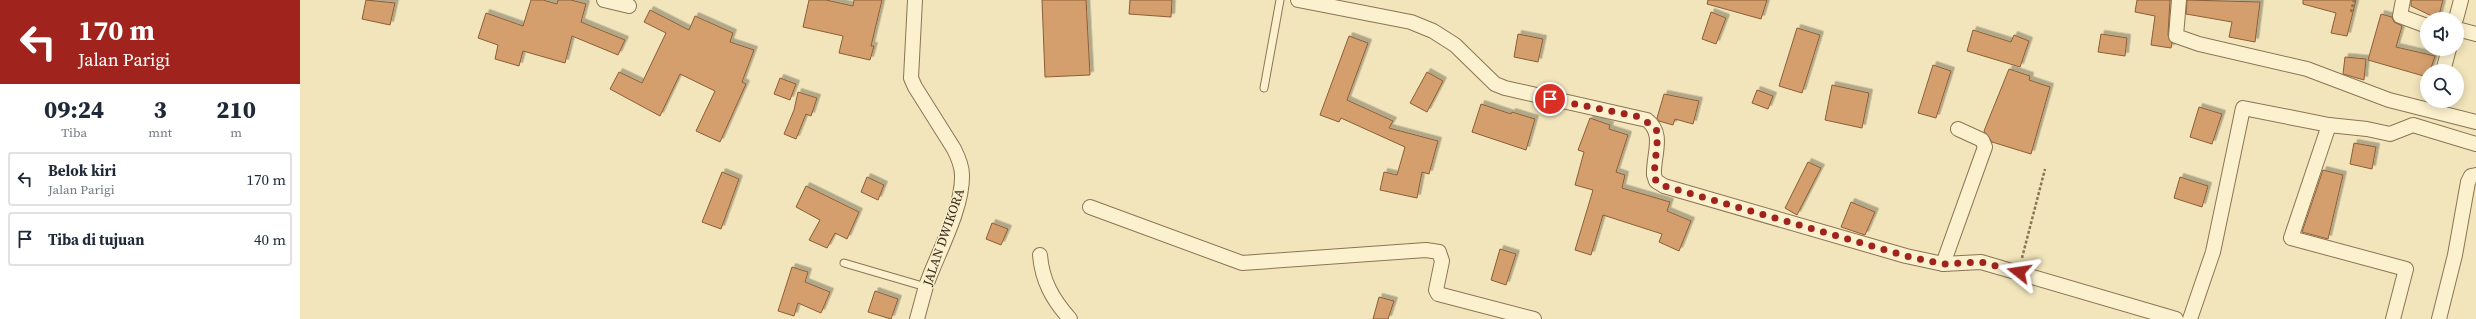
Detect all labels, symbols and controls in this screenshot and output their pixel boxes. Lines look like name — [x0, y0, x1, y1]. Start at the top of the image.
text: 170 m — [78, 11, 155, 49]
map controls — [2420, 12, 2464, 108]
button: sound — [2420, 12, 2464, 56]
icon: left — [12, 16, 64, 68]
text: Jalan Parigi — [78, 47, 170, 72]
button: search — [2420, 64, 2464, 108]
pin — [1533, 82, 1567, 116]
icon: arrive — [1539, 88, 1561, 110]
text: 09:24 — [44, 93, 104, 126]
text: 3 — [154, 93, 167, 126]
text: 210 — [216, 93, 256, 126]
text: Tiba — [61, 124, 87, 141]
text: mnt — [148, 124, 172, 141]
text: m — [230, 124, 242, 141]
text: Belok kiri — [48, 160, 116, 181]
icon: left — [14, 168, 36, 190]
text: 170 m — [246, 169, 286, 190]
text: Jalan Parigi — [48, 181, 115, 198]
street label: JALAN DWIKORA — [919, 186, 968, 289]
icon: arrive — [14, 228, 36, 250]
text: Tiba di tujuan — [48, 229, 144, 250]
text: 40 m — [254, 229, 286, 250]
position arrow — [1998, 251, 2040, 293]

